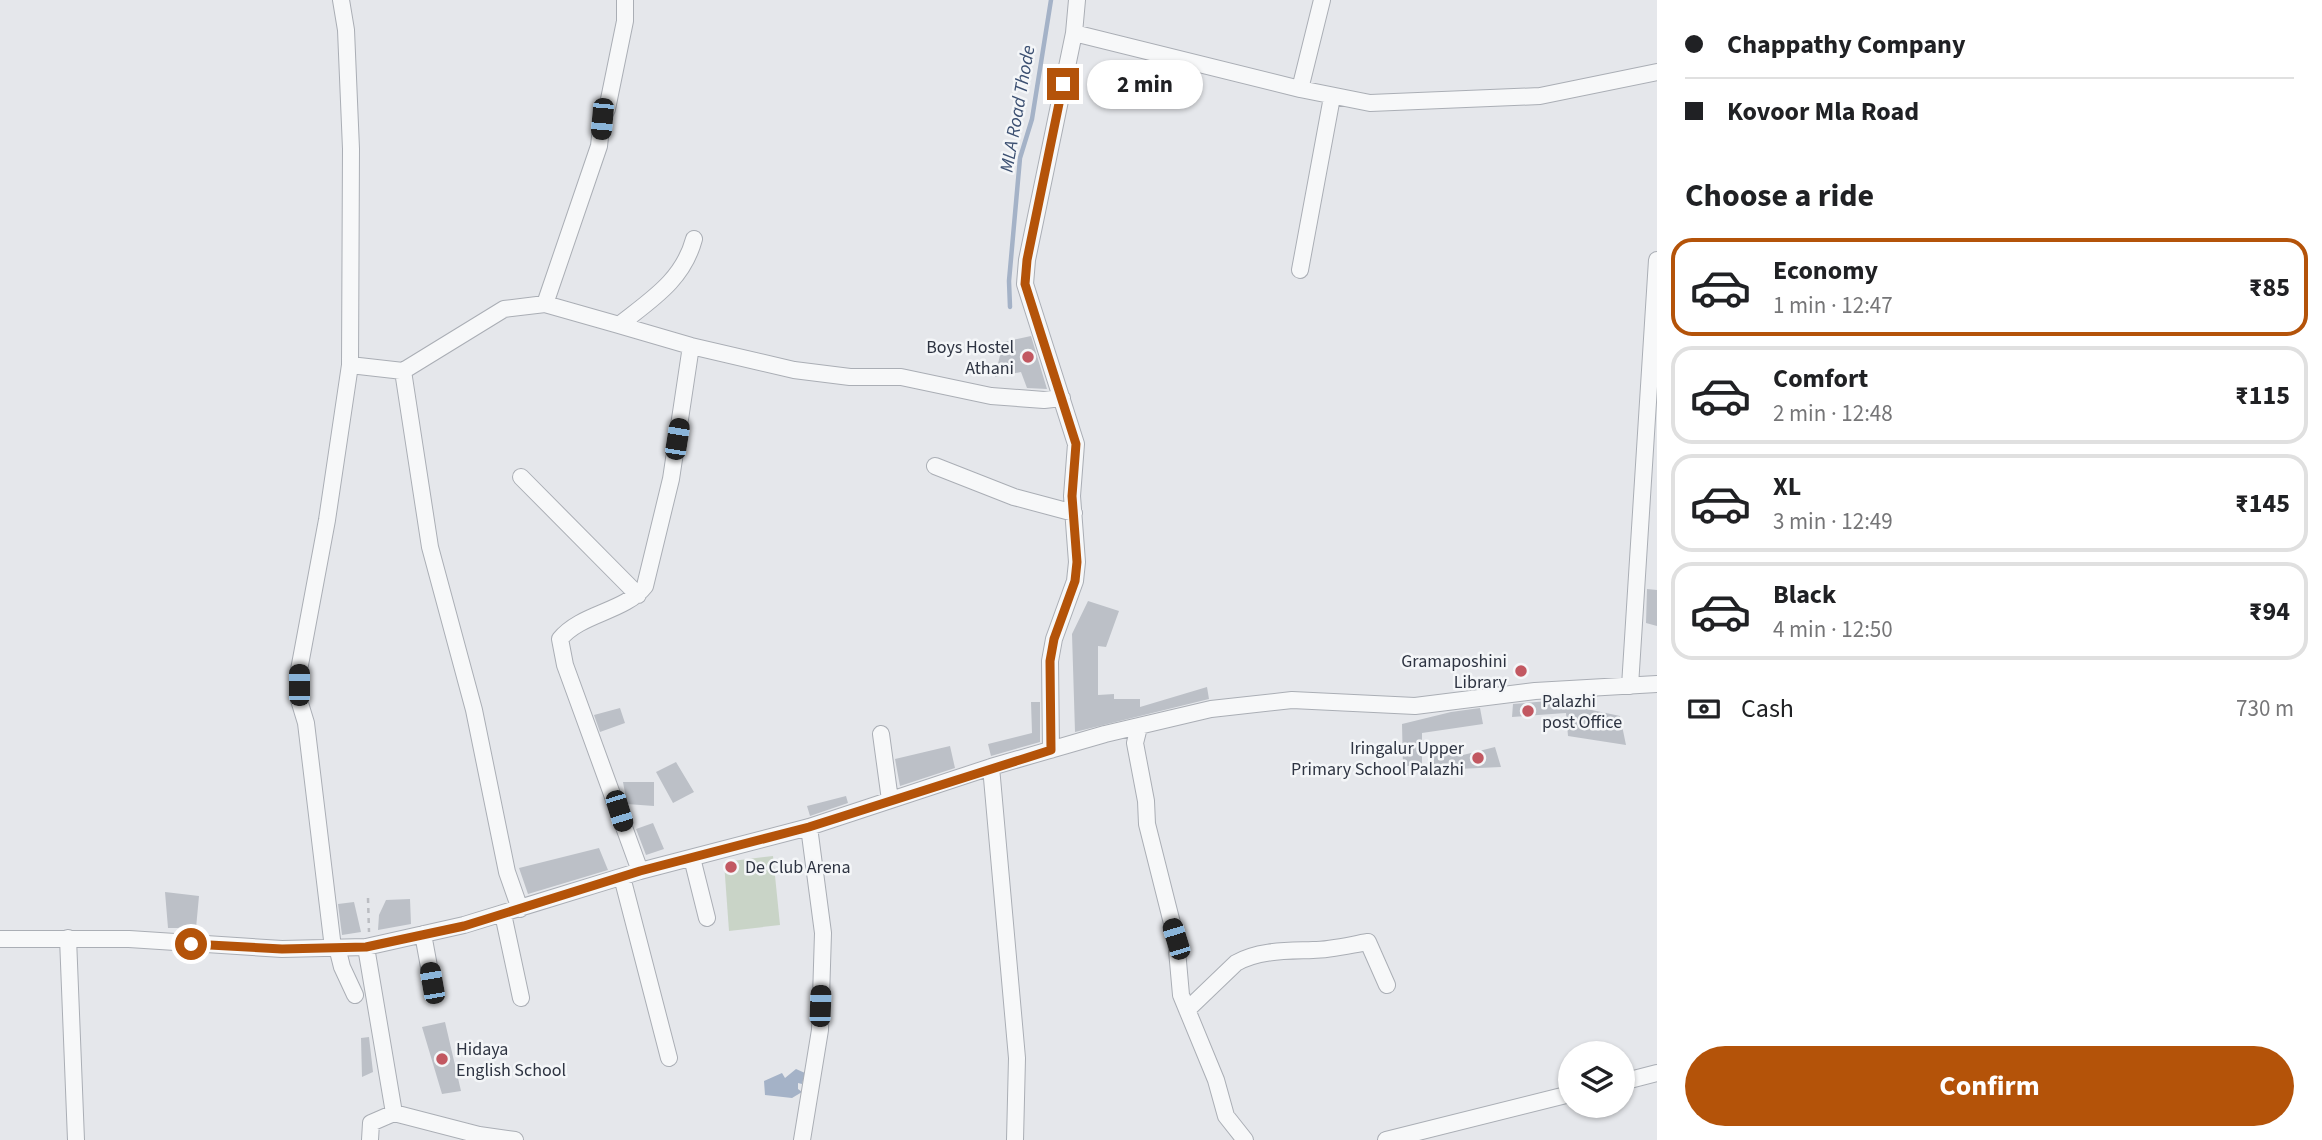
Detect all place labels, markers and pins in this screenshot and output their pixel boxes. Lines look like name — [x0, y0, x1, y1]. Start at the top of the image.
place label: Boys Hostel Athani — [926, 335, 1014, 381]
marker: Boys Hostel Athani — [1020, 349, 1036, 365]
place label: Gramaposhini Library — [1401, 649, 1508, 695]
marker: Gramaposhini Library — [1513, 663, 1529, 679]
place label: Palazhi post Office — [1542, 689, 1622, 735]
marker: Palazhi post Office — [1520, 703, 1536, 719]
place label: Iringalur Upper Primary School Palazhi — [1291, 736, 1465, 782]
marker: Iringalur Upper Primary School Palazhi — [1470, 750, 1486, 766]
place label: De Club Arena — [745, 855, 851, 880]
marker: De Club Arena — [723, 859, 739, 875]
place label: Hidaya English School — [456, 1037, 566, 1083]
marker: Hidaya English School — [434, 1051, 450, 1067]

